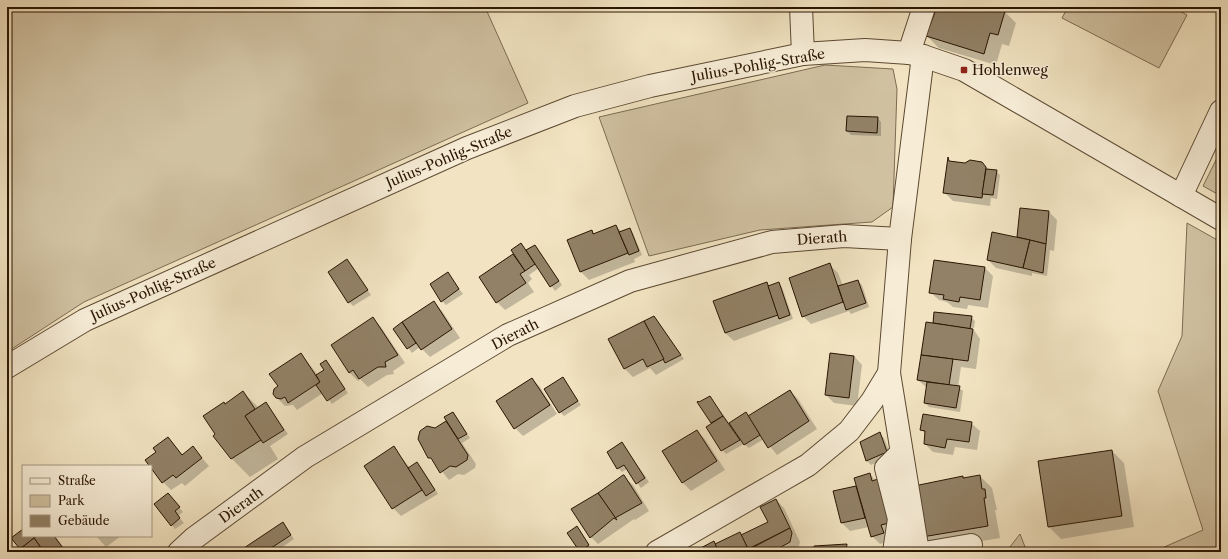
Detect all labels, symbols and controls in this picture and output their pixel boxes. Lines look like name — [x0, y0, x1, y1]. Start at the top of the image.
street label: Julius-Pohlig-Straße — [688, 44, 826, 86]
place label: Hohlenweg — [972, 61, 1048, 79]
marker: Hohlenweg — [959, 65, 969, 75]
street label: Julius-Pohlig-Straße — [381, 122, 515, 193]
street label: Dierath — [796, 227, 848, 249]
street label: Julius-Pohlig-Straße — [86, 253, 219, 326]
street label: Dierath — [488, 314, 542, 353]
legend — [22, 465, 152, 537]
text: Straße — [58, 473, 96, 488]
street label: Dierath — [215, 483, 267, 527]
text: Park — [58, 493, 85, 508]
text: Gebäude — [58, 513, 110, 528]

